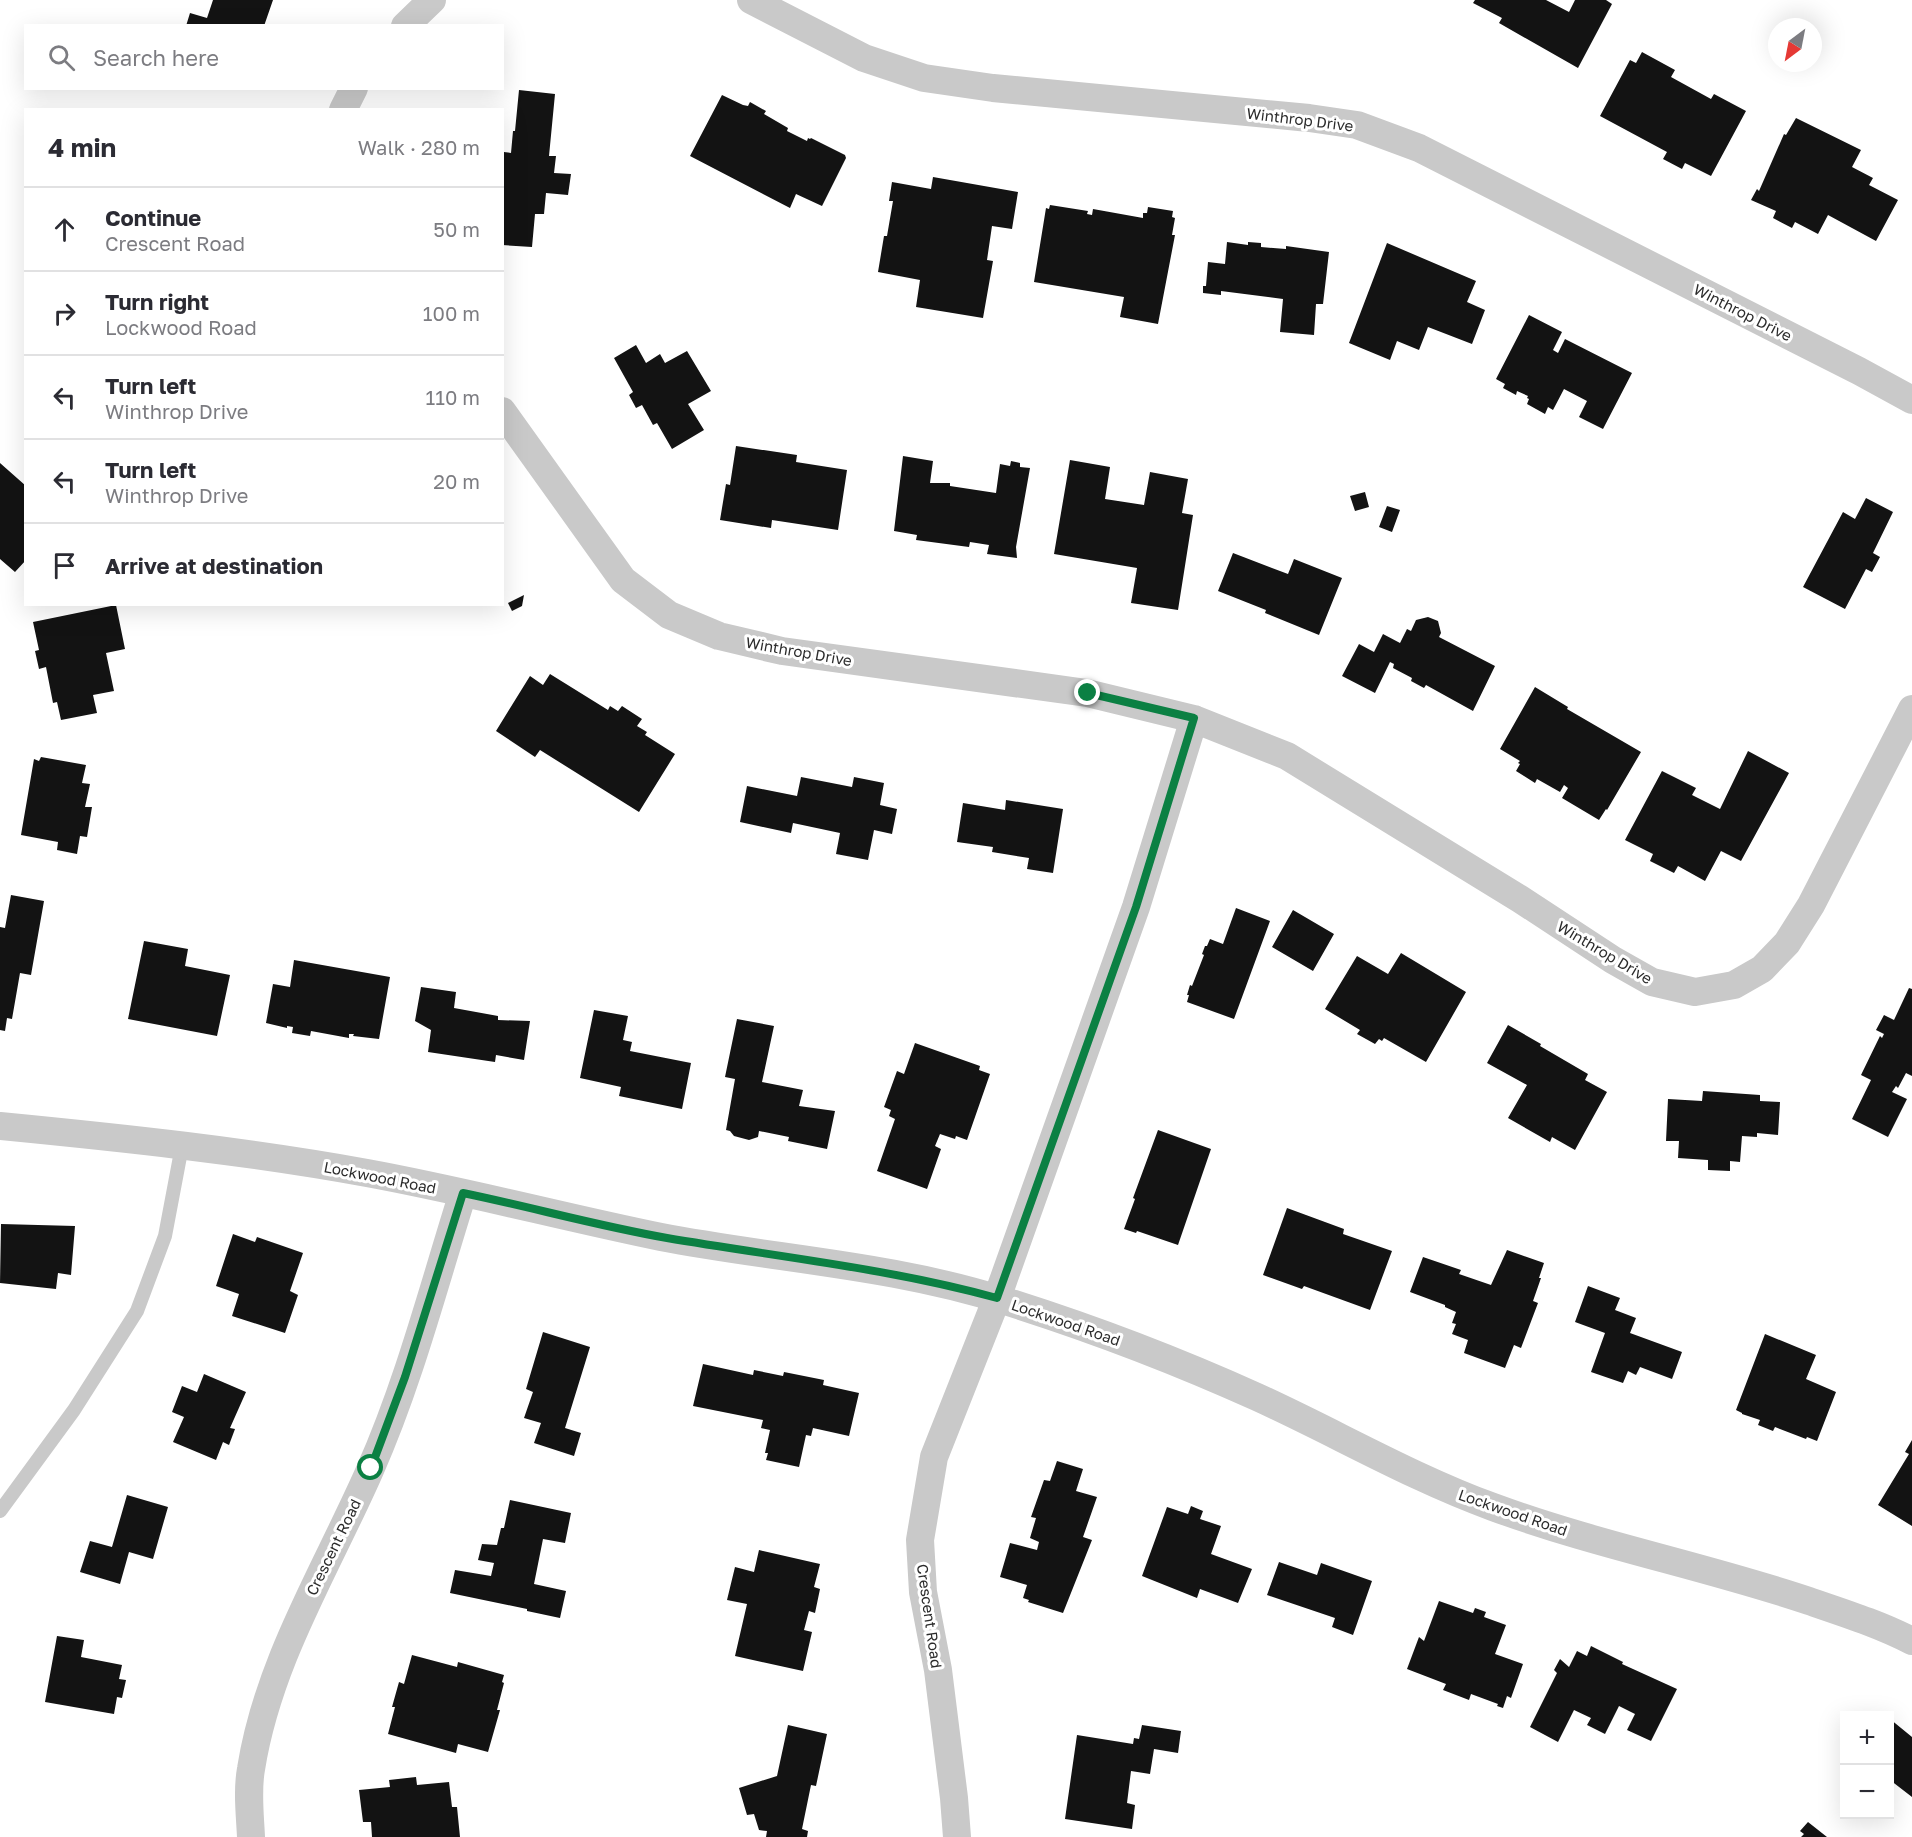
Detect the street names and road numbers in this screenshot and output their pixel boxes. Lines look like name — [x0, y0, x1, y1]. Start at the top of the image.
street label: Winthrop Drive — [1246, 104, 1355, 135]
street label: Winthrop Drive — [1691, 280, 1795, 345]
street label: Winthrop Drive — [744, 633, 854, 669]
street label: Winthrop Drive — [1554, 917, 1656, 988]
street label: Lockwood Road — [322, 1157, 438, 1197]
street label: Lockwood Road — [1009, 1295, 1123, 1349]
street label: Lockwood Road — [1456, 1485, 1570, 1539]
street label: Crescent Road — [302, 1496, 364, 1598]
street label: Crescent Road — [914, 1563, 946, 1669]

